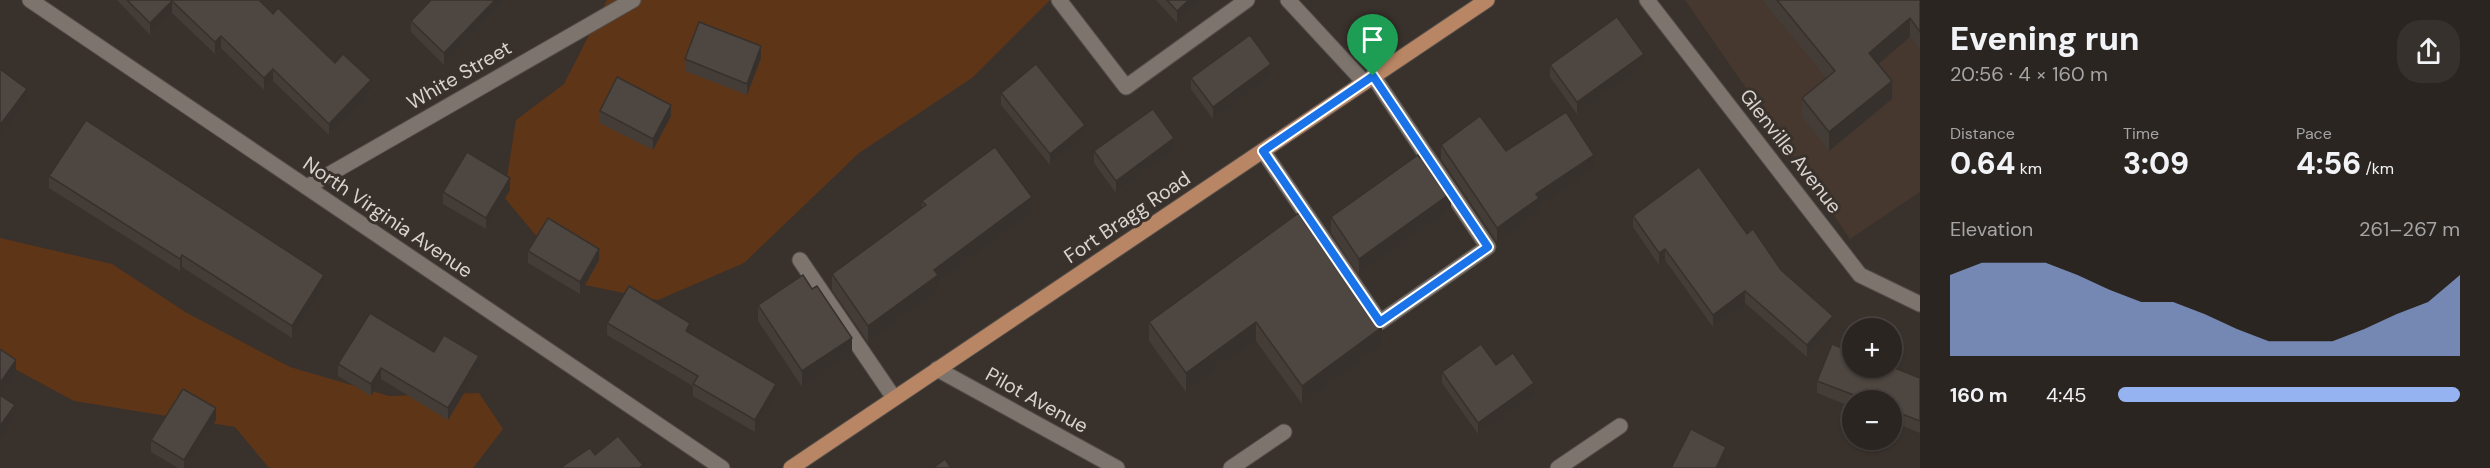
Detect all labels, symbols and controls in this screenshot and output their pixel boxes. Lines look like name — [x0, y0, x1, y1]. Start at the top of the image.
pin — [1347, 14, 1398, 76]
text: Evening run — [1950, 17, 2139, 60]
button: share — [2397, 20, 2460, 83]
icon: arrive — [1356, 23, 1389, 56]
street label: White Street — [402, 35, 516, 115]
text: 20:56 · 4 × 160 m — [1950, 61, 2108, 87]
street label: Glenville Avenue — [1734, 83, 1848, 219]
text: Distance — [1950, 123, 2015, 144]
text: Time — [2123, 123, 2159, 144]
text: Pace — [2296, 123, 2332, 144]
text: 0.64 — [1950, 144, 2016, 183]
text: 3:09 — [2123, 144, 2189, 183]
text: 4:56 — [2296, 144, 2361, 183]
street label: North Virginia Avenue — [298, 150, 478, 284]
text: km — [2016, 158, 2042, 179]
text: /km — [2361, 158, 2394, 179]
street label: Fort Bragg Road — [1059, 165, 1195, 269]
text: Elevation — [1950, 216, 2033, 242]
text: 261–267 m — [2359, 216, 2460, 242]
map controls — [1842, 318, 1902, 450]
button: + — [1842, 318, 1902, 378]
street label: Pilot Avenue — [981, 361, 1093, 439]
text: 160 m — [1950, 382, 2008, 408]
text: 4:45 — [2046, 382, 2087, 408]
button: − — [1842, 390, 1902, 450]

